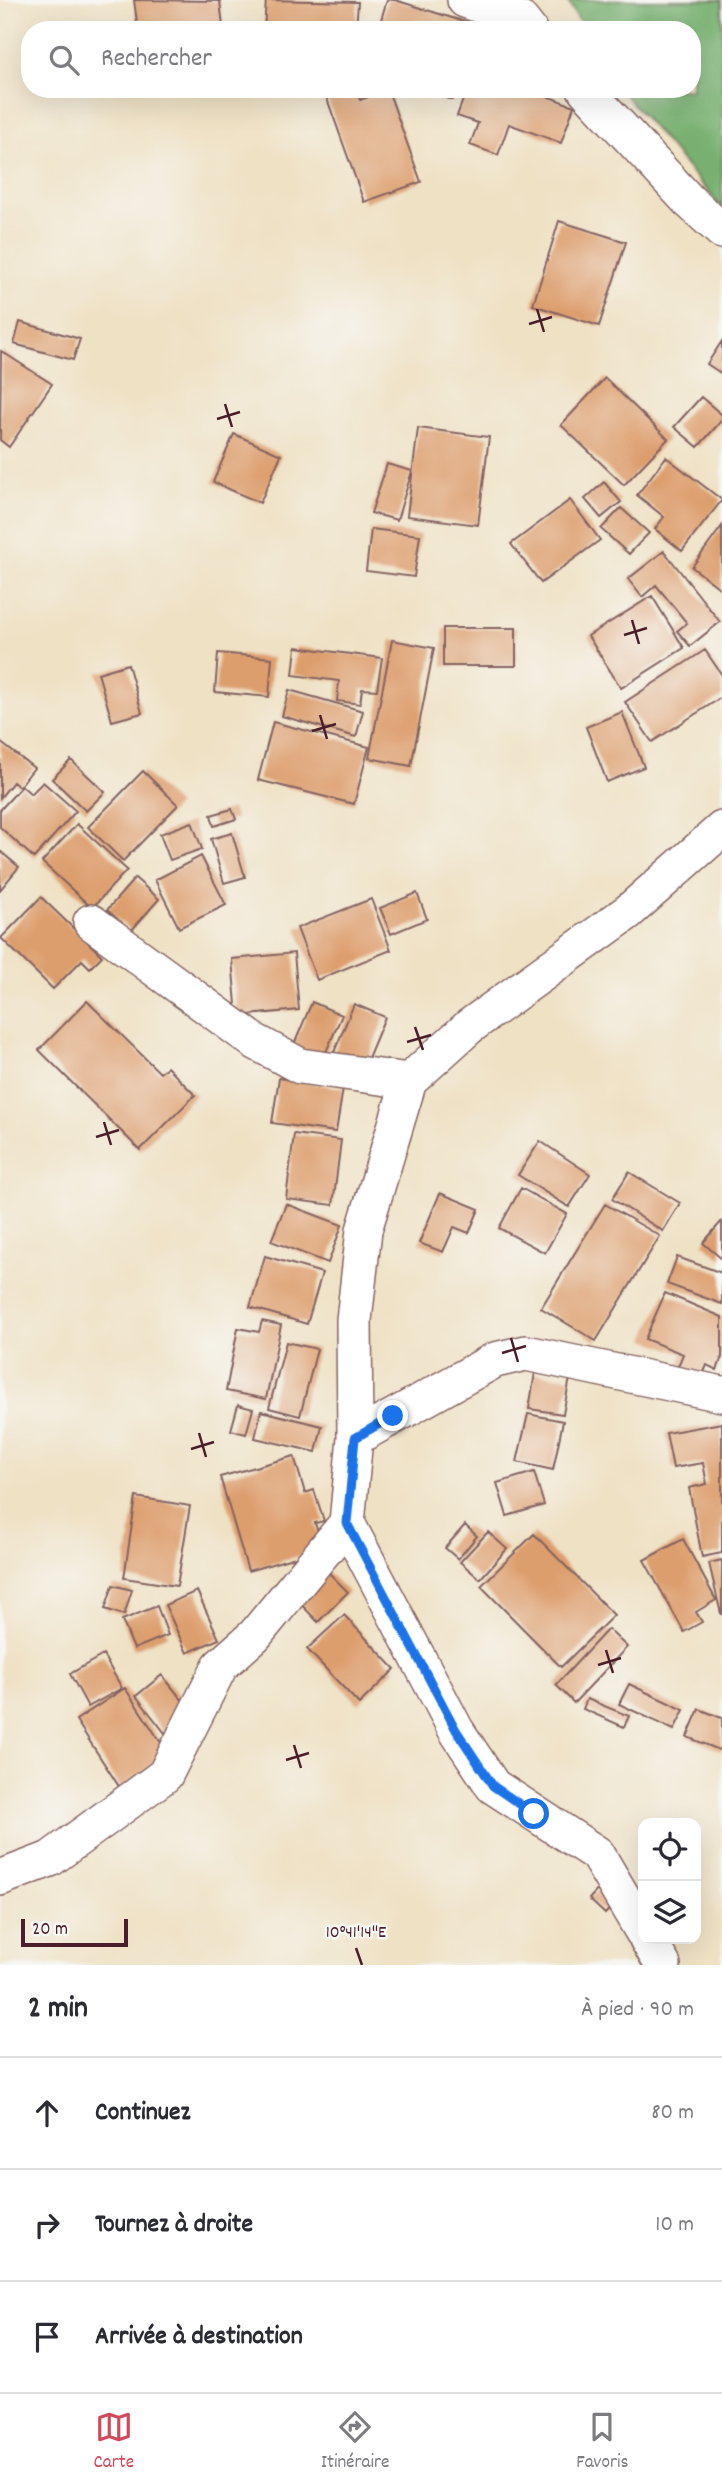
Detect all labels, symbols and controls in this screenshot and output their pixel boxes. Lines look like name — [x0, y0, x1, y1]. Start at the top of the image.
search box — [21, 21, 701, 98]
icon: search — [45, 41, 83, 79]
text: Rechercher — [101, 41, 212, 78]
route end — [377, 1400, 408, 1431]
route start — [518, 1798, 549, 1829]
map controls — [638, 1818, 701, 1944]
button: locate — [638, 1818, 701, 1881]
button: layers — [638, 1881, 701, 1944]
scale bar — [21, 1916, 128, 1948]
text: 20 m — [32, 1917, 68, 1944]
text: 10°41'14"E — [326, 1921, 386, 1946]
text: 2 min — [28, 1989, 88, 2032]
text: À pied · 90 m — [581, 1994, 694, 2027]
icon: ahead — [28, 2094, 66, 2132]
text: Continuez — [95, 2095, 190, 2132]
text: 80 m — [651, 2097, 694, 2130]
icon: right — [28, 2206, 66, 2244]
text: Tournez à droite — [95, 2207, 253, 2244]
text: 10 m — [655, 2209, 694, 2242]
icon: arrive — [28, 2318, 66, 2356]
text: Arrivée à destination — [95, 2319, 303, 2356]
tab: Carte — [93, 2408, 134, 2477]
tab: Itinéraire — [321, 2408, 389, 2477]
tab: Favoris — [576, 2408, 629, 2477]

